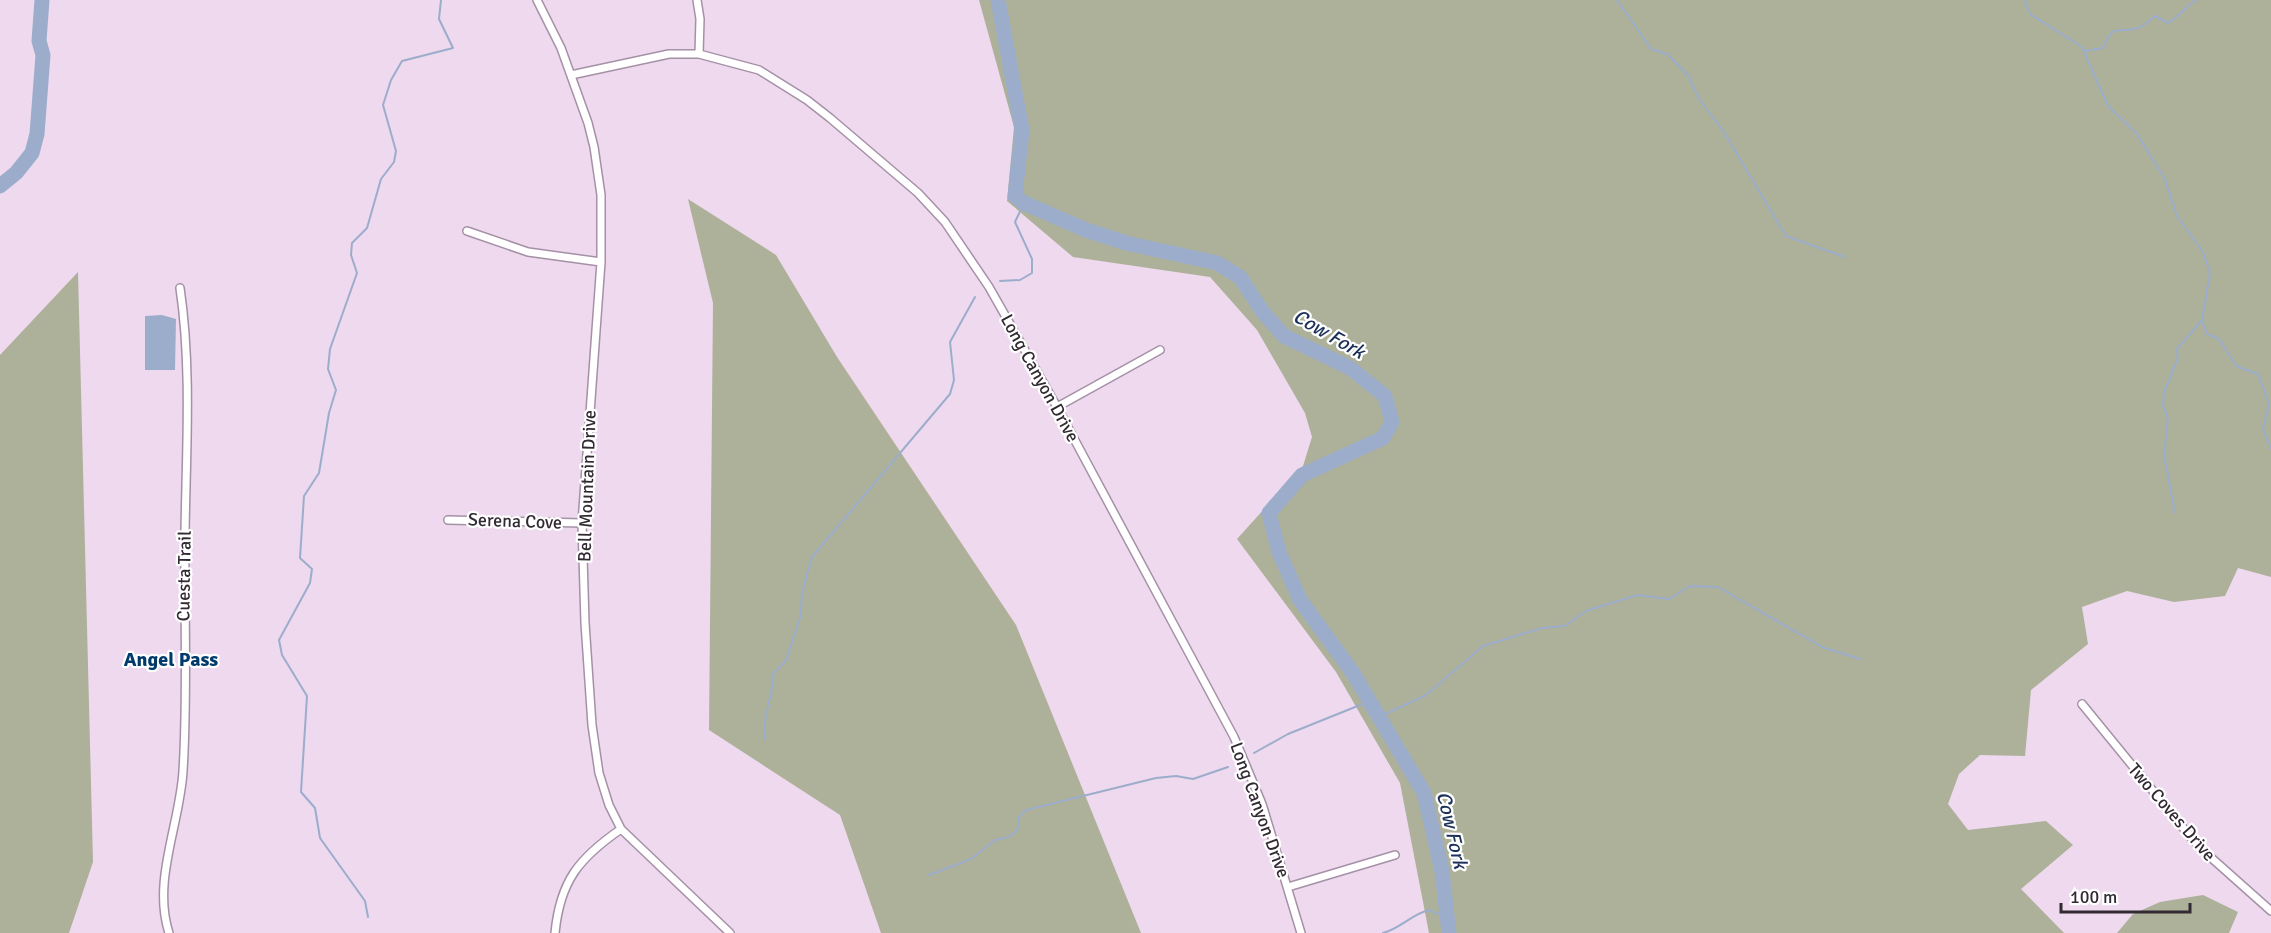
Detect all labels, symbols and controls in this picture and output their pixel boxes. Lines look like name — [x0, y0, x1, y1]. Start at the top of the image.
water label: Cow Fork — [1289, 304, 1371, 365]
street label: Long Canyon Drive — [996, 310, 1084, 446]
street label: Bell Mountain Drive — [573, 410, 601, 562]
street label: Serena Cove — [468, 508, 562, 534]
street label: Cuesta Trail — [172, 530, 196, 622]
district label: Angel Pass — [124, 647, 218, 672]
street label: Long Canyon Drive — [1225, 739, 1295, 881]
street label: Two Coves Drive — [2123, 758, 2221, 866]
water label: Cow Fork — [1431, 789, 1473, 873]
scale bar — [2061, 876, 2190, 914]
text: 100 m — [2070, 886, 2117, 908]

